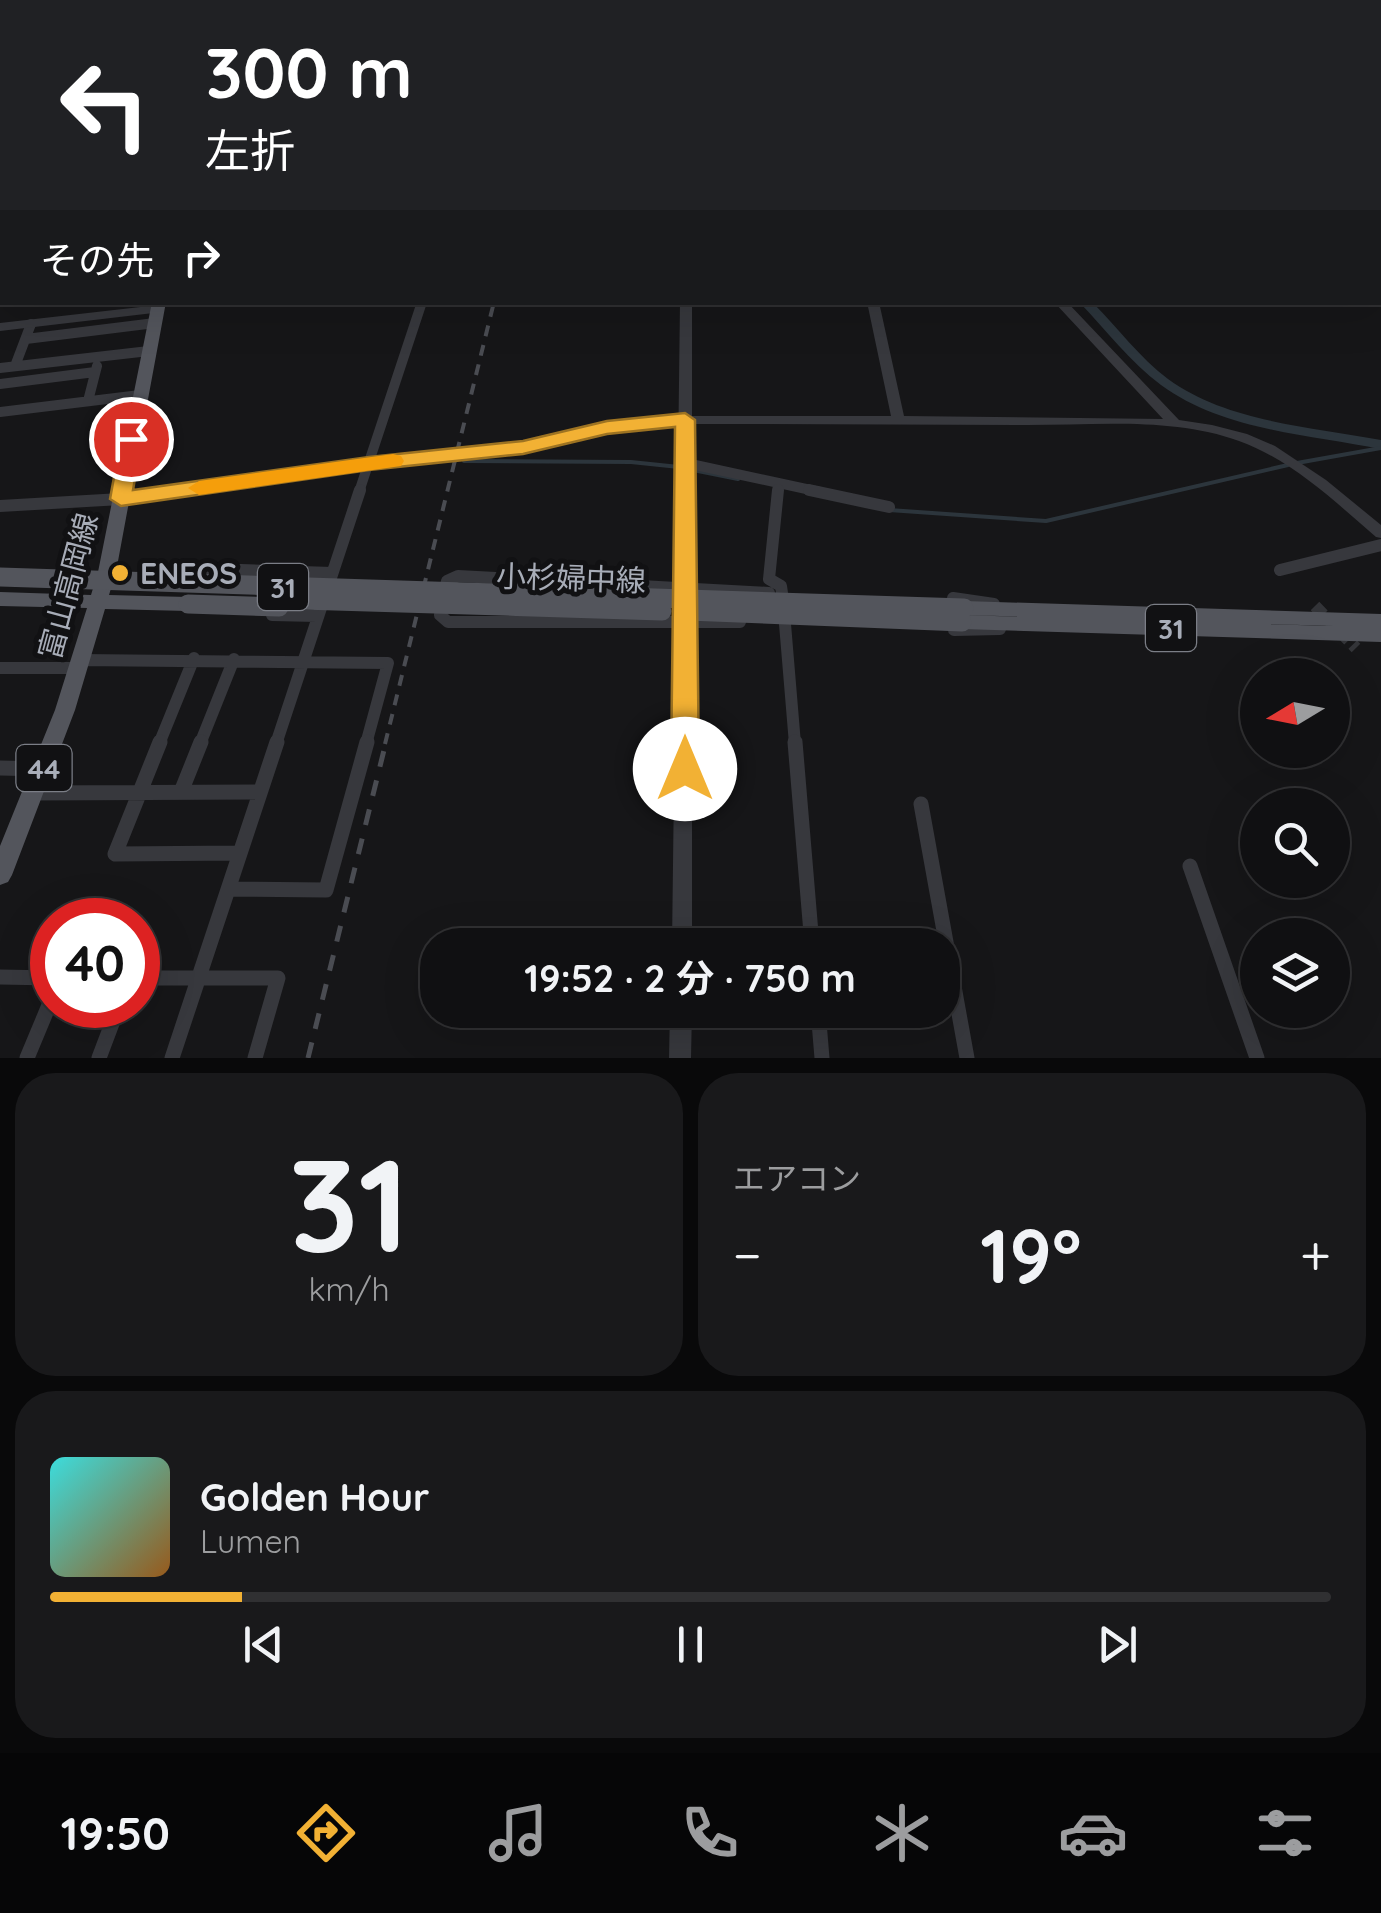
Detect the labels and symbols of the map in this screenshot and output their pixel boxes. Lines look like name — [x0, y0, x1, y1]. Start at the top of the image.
pin — [89, 397, 174, 482]
street label: 富山高岡線 — [30, 509, 106, 663]
place label: ENEOS — [140, 554, 237, 592]
street label: 小杉婦中線 — [495, 556, 647, 600]
marker: ENEOS — [109, 562, 131, 584]
road number: 31 — [258, 564, 308, 610]
road number: 31 — [1146, 605, 1196, 651]
north arrow — [1240, 658, 1350, 768]
position arrow — [633, 717, 737, 821]
road number: 44 — [17, 745, 72, 791]
speed limit sign: 40 — [30, 898, 160, 1028]

